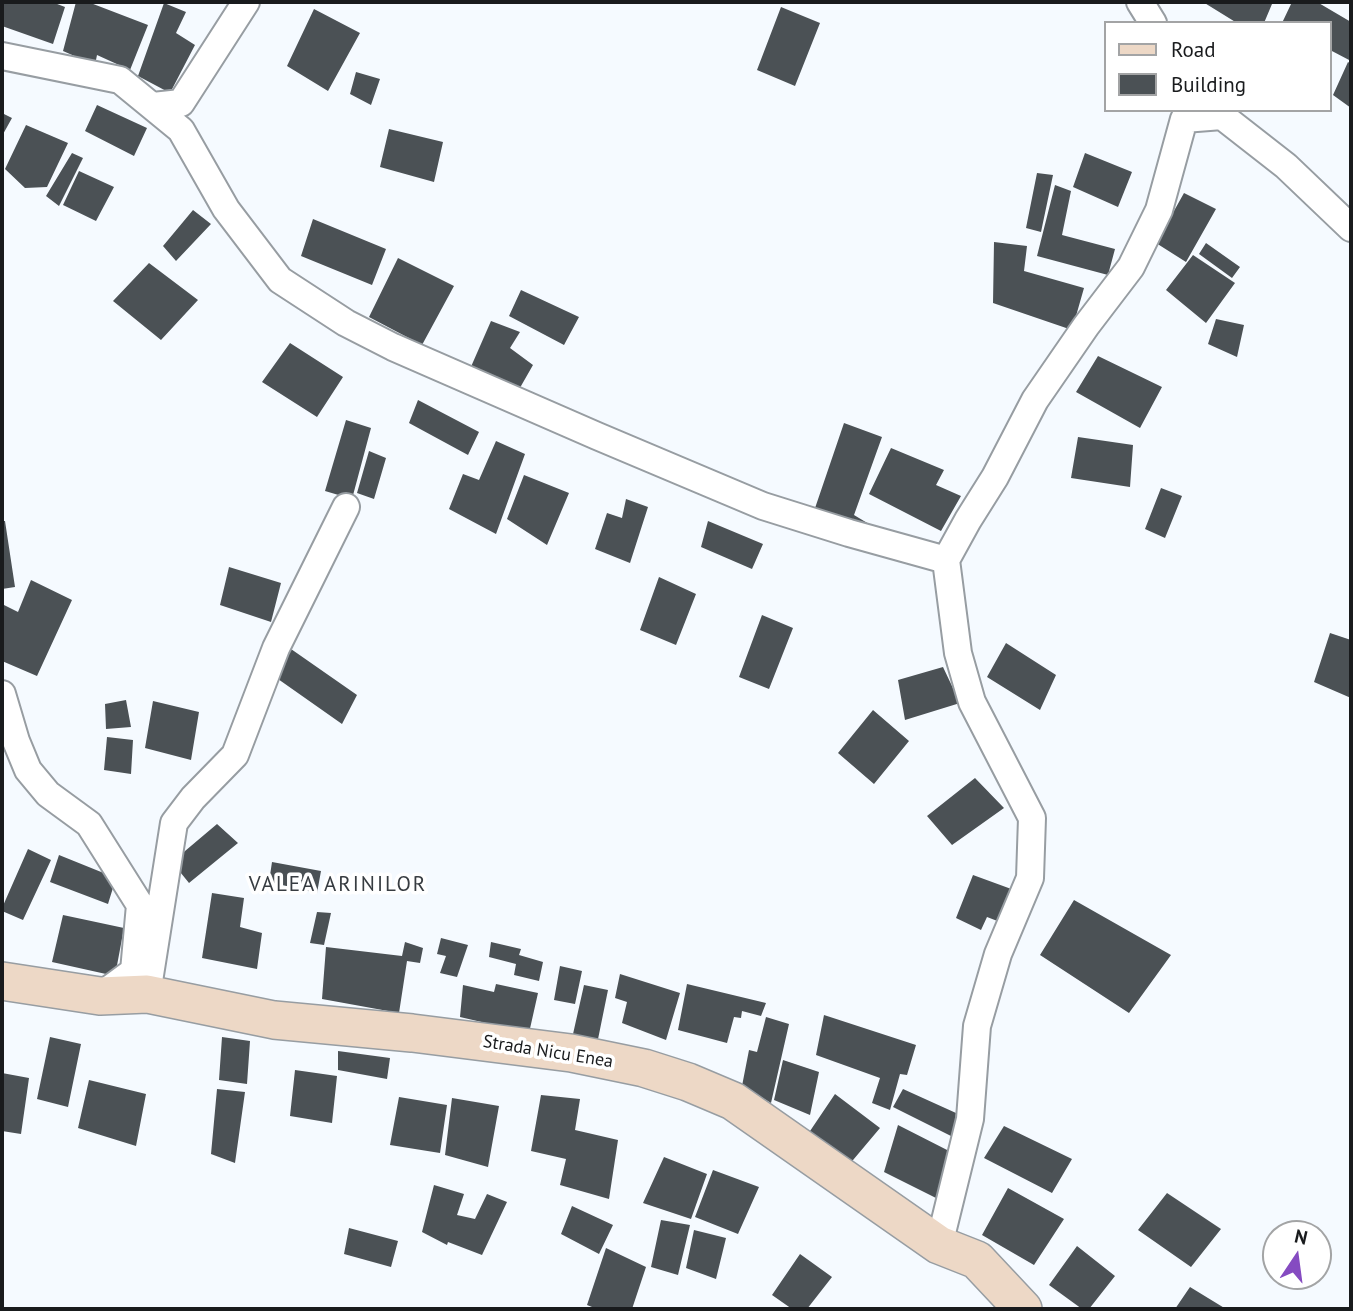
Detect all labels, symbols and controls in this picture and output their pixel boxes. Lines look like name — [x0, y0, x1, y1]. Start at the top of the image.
legend — [1104, 21, 1332, 112]
text: Road — [1171, 36, 1215, 63]
text: Building — [1171, 71, 1246, 98]
district label: VALEA ARINILOR — [250, 872, 426, 898]
street label: Strada Nicu Enea — [481, 1031, 615, 1073]
north arrow — [1262, 1220, 1332, 1290]
text: N — [1292, 1223, 1310, 1250]

